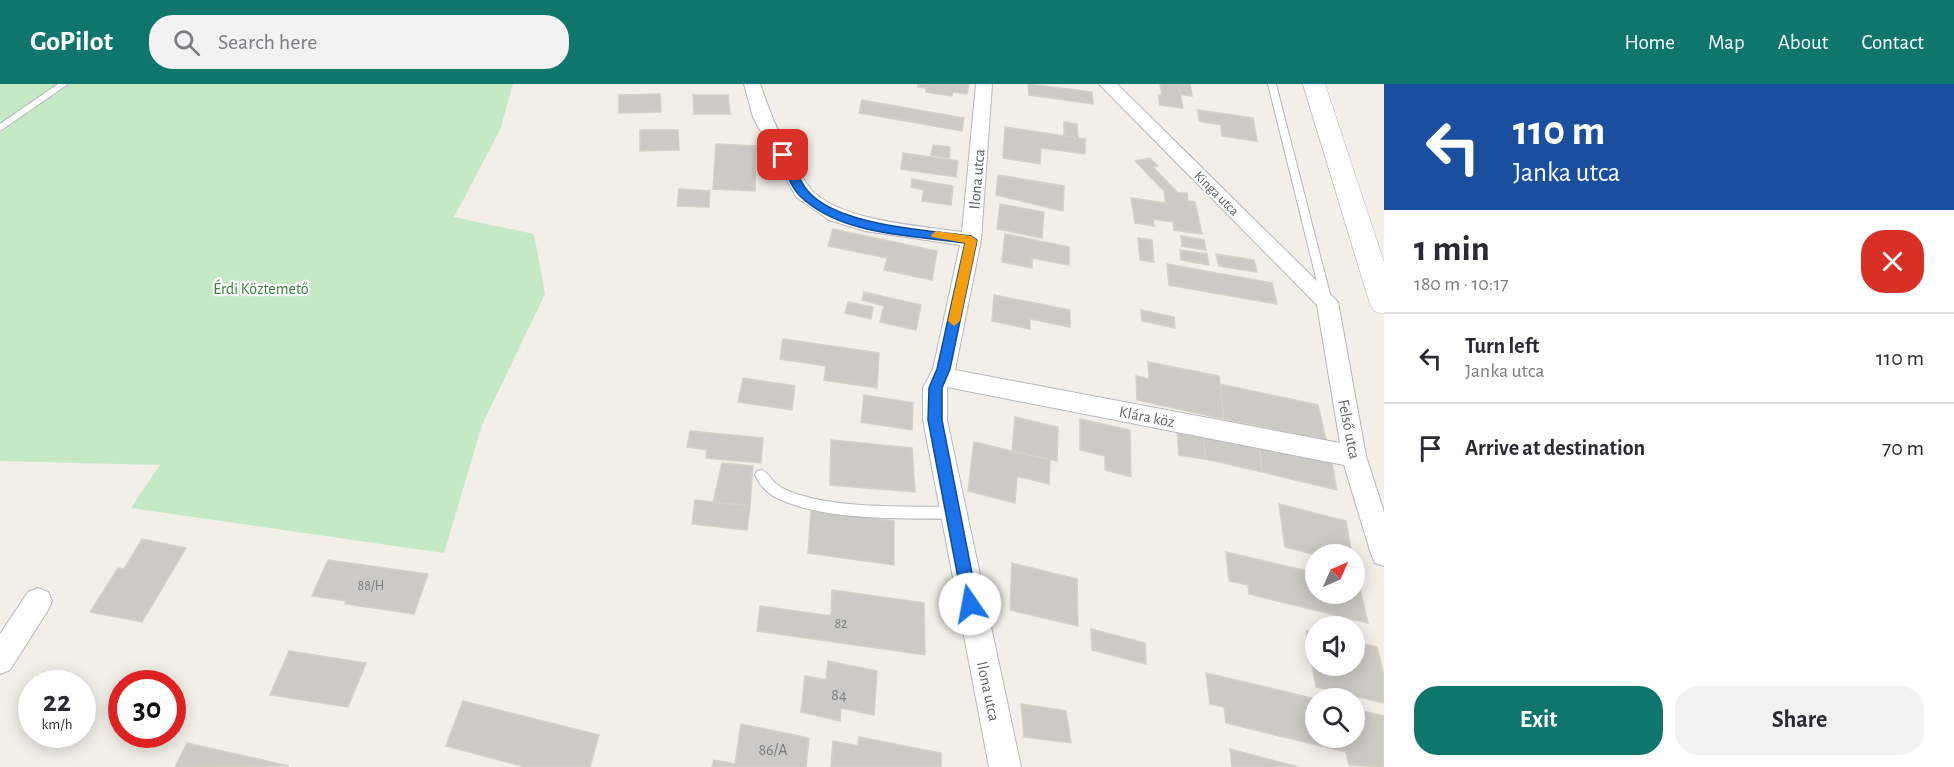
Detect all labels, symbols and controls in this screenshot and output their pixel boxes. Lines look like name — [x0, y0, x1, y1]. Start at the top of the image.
search box — [149, 15, 569, 69]
icon: search — [170, 26, 203, 59]
text: GoPilot — [30, 28, 113, 56]
text: Search here — [218, 31, 318, 53]
text: Home — [1624, 32, 1675, 53]
text: Map — [1708, 32, 1745, 53]
text: About — [1778, 32, 1828, 53]
text: Contact — [1861, 32, 1924, 53]
icon: left — [1414, 108, 1492, 186]
text: 110 m — [1513, 110, 1605, 152]
pin — [757, 129, 808, 180]
icon: arrive — [766, 138, 799, 171]
street label: Ilona utca — [966, 148, 988, 210]
text: Janka utca — [1513, 159, 1620, 186]
street label: Kinga utca — [1191, 169, 1242, 219]
button: close — [1861, 230, 1924, 293]
text: 1 min — [1414, 231, 1490, 267]
text: 180 m · 10:17 — [1414, 274, 1509, 294]
park label: Érdi Köztemető — [213, 279, 309, 297]
text: Turn left — [1465, 335, 1539, 357]
icon: left — [1414, 342, 1447, 375]
text: 110 m — [1876, 347, 1924, 369]
text: Janka utca — [1465, 361, 1544, 381]
street label: Felső utca — [1335, 398, 1363, 460]
street label: Klára köz — [1118, 404, 1176, 430]
icon: arrive — [1414, 432, 1447, 465]
text: Arrive at destination — [1465, 437, 1645, 459]
text: 70 m — [1882, 437, 1924, 459]
north arrow — [1305, 544, 1365, 604]
map controls — [1305, 544, 1365, 748]
position arrow — [938, 572, 1002, 636]
house number: 88/H — [358, 579, 384, 593]
button: sound — [1305, 616, 1365, 676]
house number: 82 — [834, 617, 848, 631]
street label: Ilona utca — [974, 660, 1002, 723]
speed limit sign: 30 — [108, 670, 186, 748]
button: Exit — [1414, 686, 1663, 755]
button: Share — [1675, 686, 1924, 755]
text: 22 — [43, 687, 71, 717]
house number: 84 — [831, 687, 847, 703]
button: search — [1305, 688, 1365, 748]
text: km/h — [42, 717, 72, 732]
house number: 86/A — [759, 742, 787, 758]

